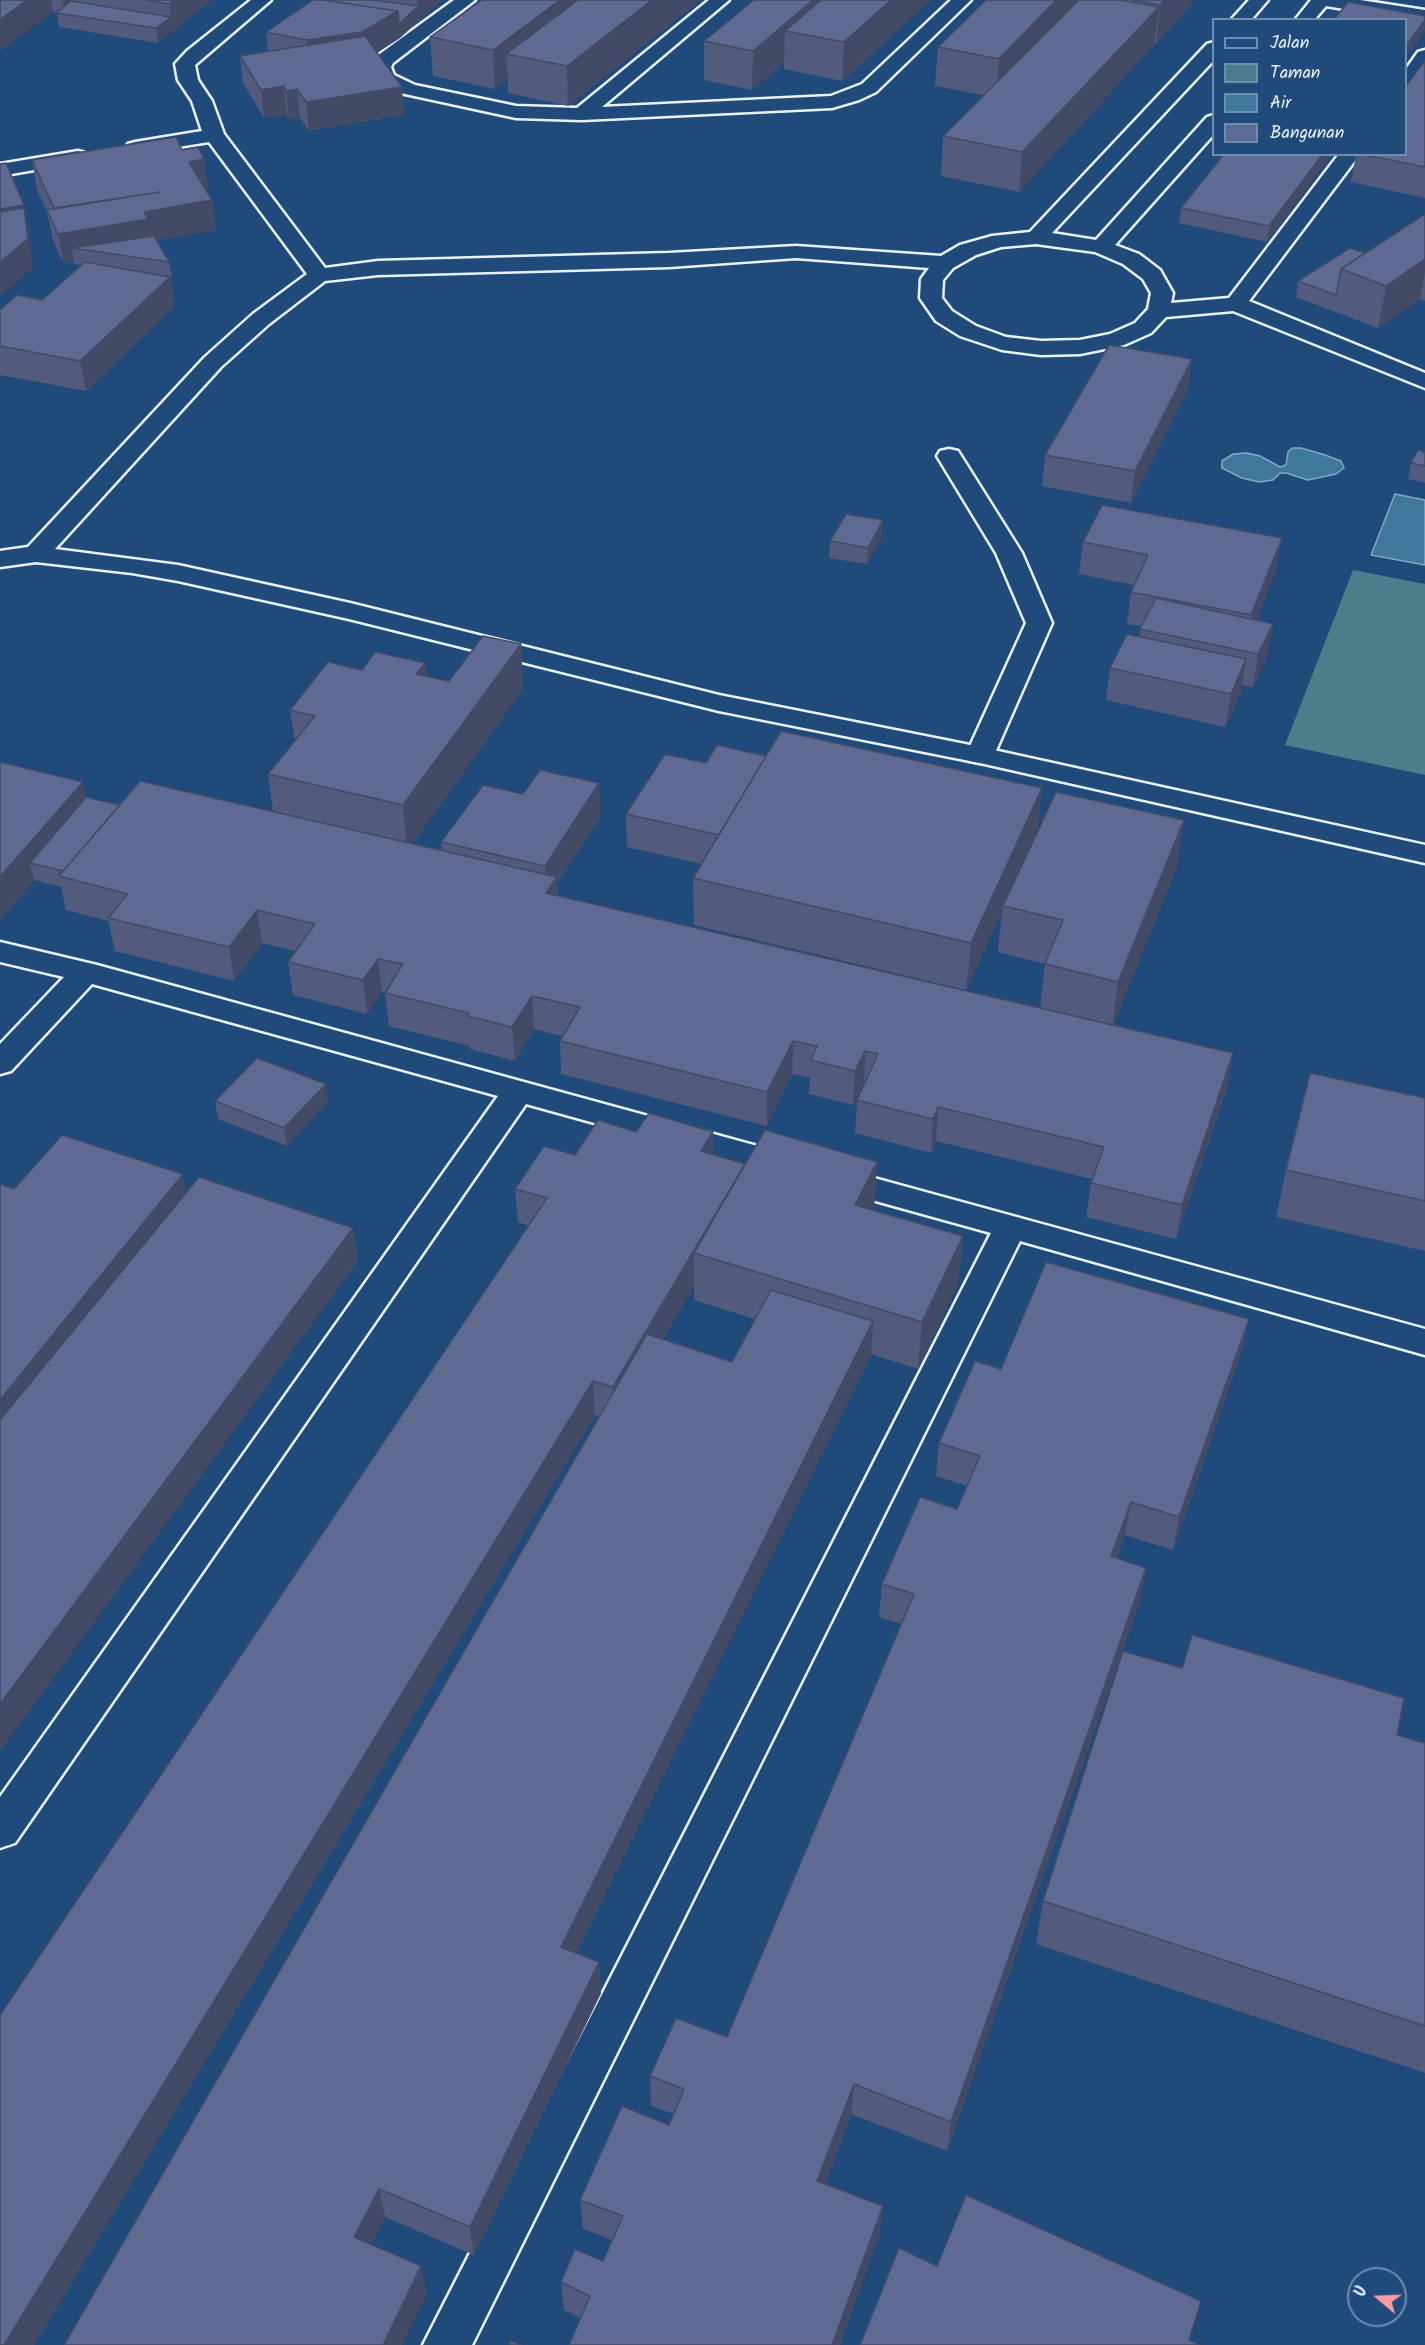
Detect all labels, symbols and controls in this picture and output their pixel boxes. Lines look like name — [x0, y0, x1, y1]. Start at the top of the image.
legend — [1212, 18, 1407, 156]
text: Jalan — [1270, 29, 1309, 58]
text: Taman — [1270, 59, 1320, 88]
text: Air — [1270, 89, 1291, 118]
text: Bangunan — [1270, 119, 1344, 148]
north arrow — [1347, 2267, 1407, 2327]
text: U — [1348, 2283, 1375, 2300]

